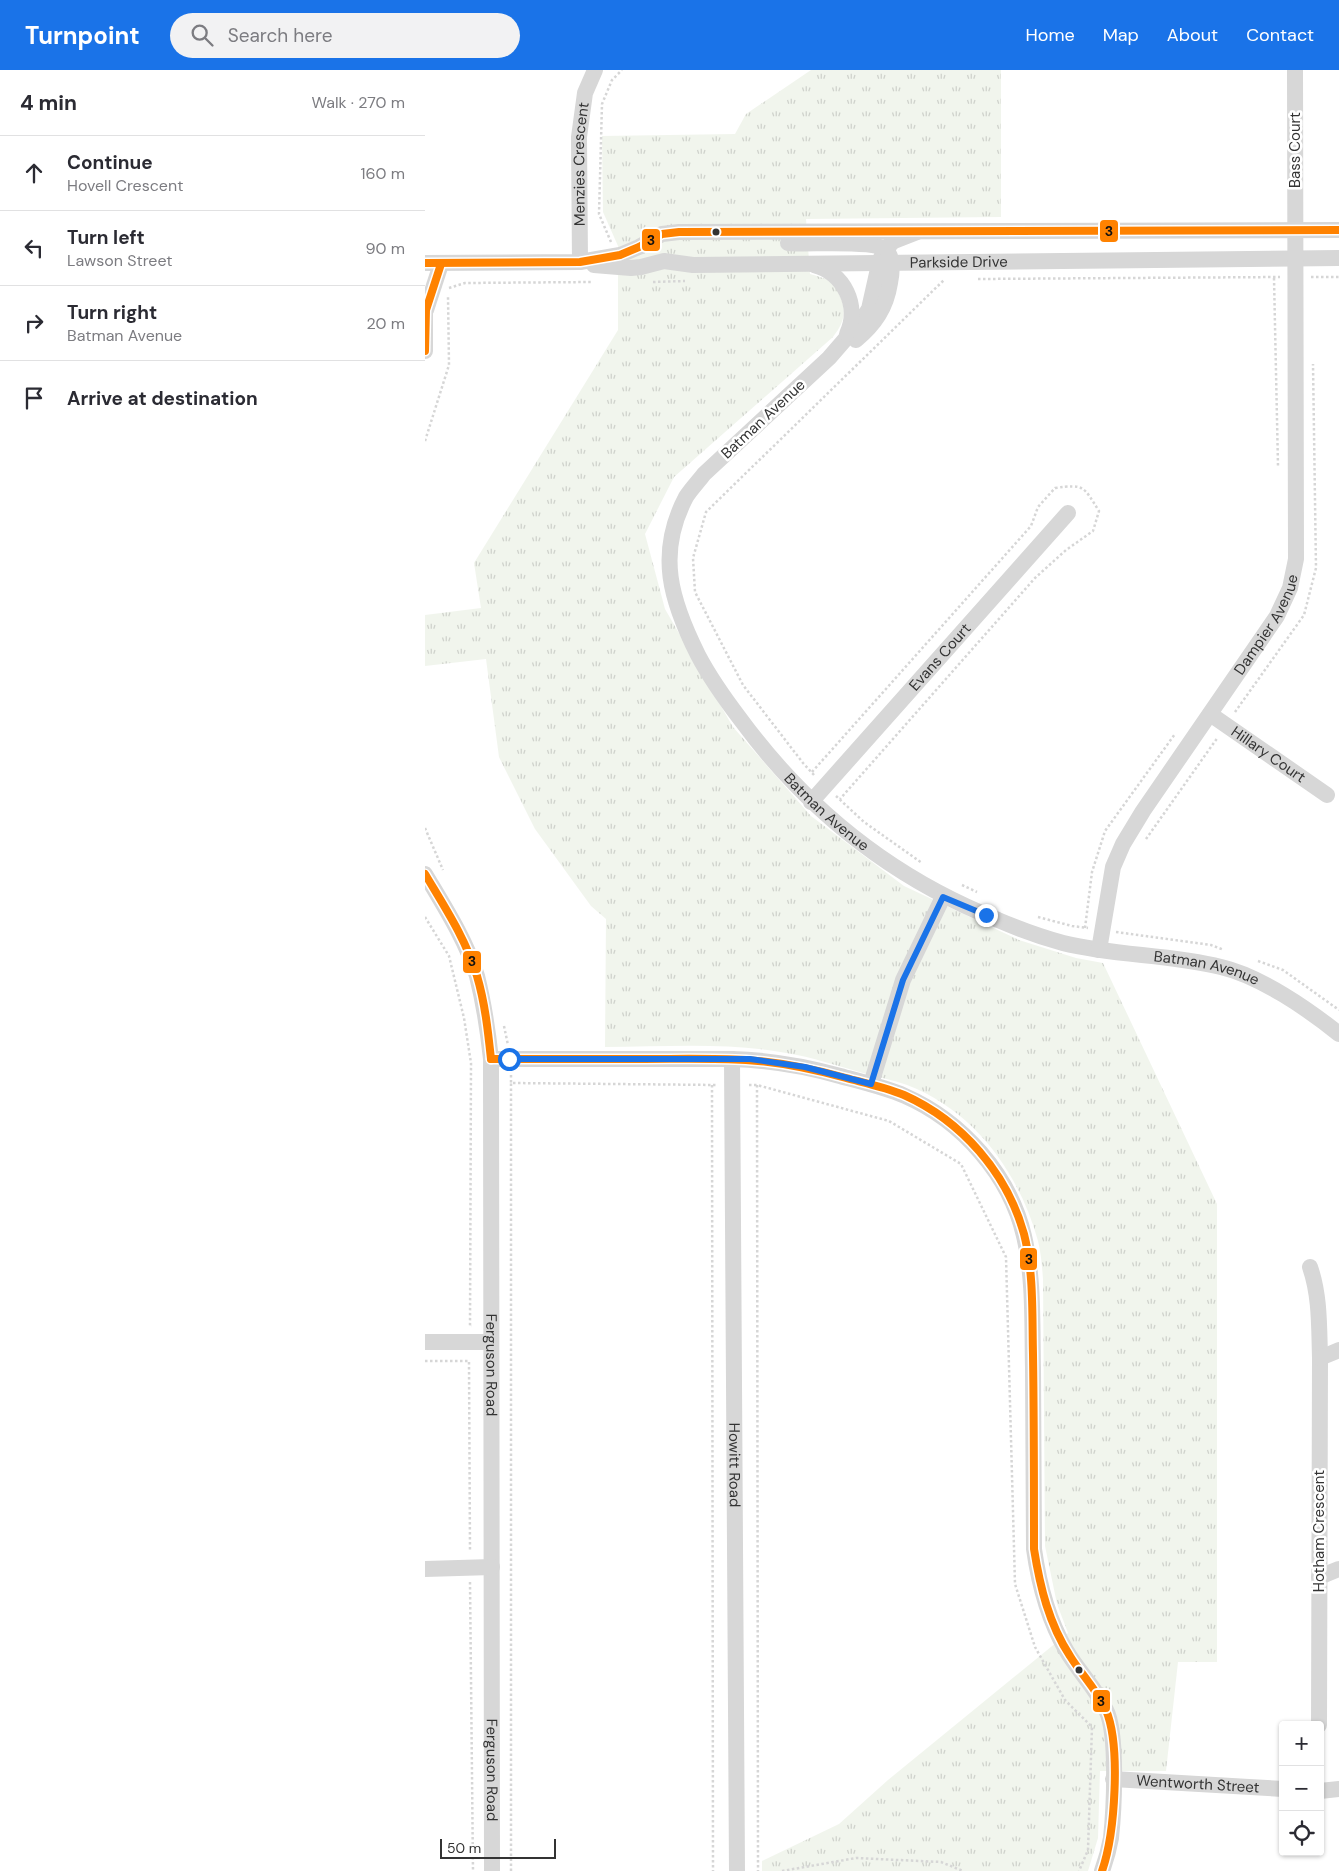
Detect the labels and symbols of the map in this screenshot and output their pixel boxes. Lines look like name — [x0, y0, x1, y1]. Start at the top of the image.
street label: Menzies Crescent — [569, 101, 594, 226]
street label: Bass Court — [1285, 112, 1305, 188]
line badge: 3 — [1099, 219, 1119, 243]
text: 3 — [1105, 222, 1113, 240]
unlabelled marker — [711, 227, 721, 237]
line badge: 3 — [641, 228, 661, 252]
text: 3 — [647, 231, 655, 249]
street label: Parkside Drive — [910, 252, 1008, 273]
street label: Batman Avenue — [717, 375, 809, 463]
street label: Dampier Avenue — [1229, 573, 1303, 679]
street label: Evans Court — [905, 619, 975, 695]
street label: Hillary Court — [1227, 722, 1310, 787]
street label: Batman Avenue — [779, 769, 873, 856]
route end — [975, 904, 998, 927]
street label: Batman Avenue — [1153, 946, 1263, 990]
line badge: 3 — [462, 950, 482, 974]
text: 3 — [468, 952, 476, 970]
route start — [498, 1048, 521, 1071]
line badge: 3 — [1019, 1247, 1038, 1271]
text: 3 — [1025, 1250, 1033, 1268]
street label: Ferguson Road — [481, 1314, 501, 1416]
street label: Howitt Road — [724, 1423, 745, 1507]
street label: Hotham Crescent — [1309, 1470, 1329, 1592]
unlabelled marker — [1074, 1665, 1084, 1675]
line badge: 3 — [1092, 1689, 1111, 1713]
text: 3 — [1097, 1692, 1105, 1710]
street label: Ferguson Road — [482, 1719, 502, 1821]
street label: Wentworth Street — [1136, 1770, 1260, 1798]
scale bar — [440, 1836, 556, 1859]

